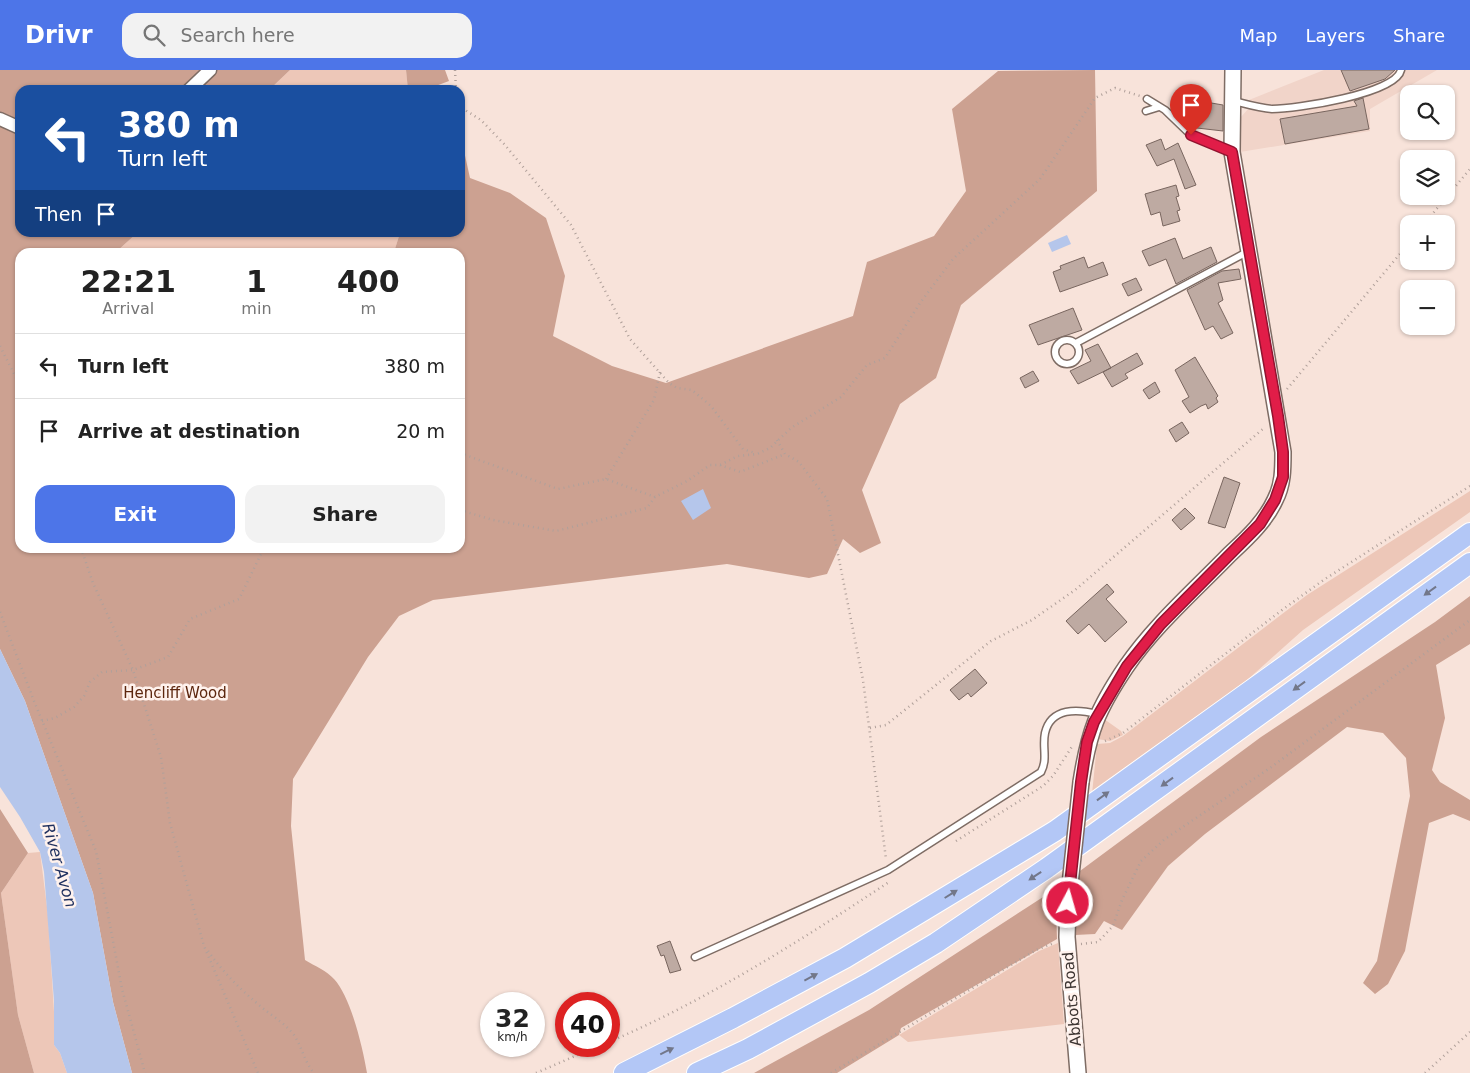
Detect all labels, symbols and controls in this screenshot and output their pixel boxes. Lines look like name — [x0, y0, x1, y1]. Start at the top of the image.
search box — [122, 13, 472, 58]
text: Drivr — [25, 21, 92, 49]
icon: search — [140, 21, 168, 49]
text: Search here — [180, 24, 295, 46]
text: Map — [1239, 25, 1277, 46]
text: Layers — [1305, 25, 1365, 46]
text: Share — [1393, 25, 1445, 46]
pin — [1170, 84, 1212, 135]
map controls — [1400, 85, 1455, 335]
button: search — [1400, 85, 1455, 140]
icon: arrive — [1177, 91, 1205, 119]
icon: left — [35, 105, 100, 170]
text: 380 m — [118, 105, 240, 145]
text: Turn left — [118, 146, 207, 171]
button: layers — [1400, 150, 1455, 205]
icon: arrive — [92, 200, 120, 228]
text: Then — [35, 203, 82, 225]
button: + — [1400, 215, 1455, 270]
text: 22:21 — [80, 264, 176, 299]
text: 1 — [246, 264, 267, 299]
text: 400 — [337, 264, 400, 299]
button: − — [1400, 280, 1455, 335]
text: Arrival — [102, 299, 154, 318]
text: min — [241, 299, 272, 318]
text: m — [360, 299, 376, 318]
icon: left — [35, 352, 63, 380]
text: Turn left — [78, 355, 169, 377]
text: 380 m — [384, 355, 445, 377]
icon: arrive — [35, 417, 63, 445]
text: Arrive at destination — [78, 420, 300, 442]
text: 20 m — [396, 420, 445, 442]
button: Exit — [35, 485, 235, 543]
button: Share — [245, 485, 445, 543]
one-way arrow — [1424, 586, 1437, 596]
one-way arrow — [1293, 681, 1306, 692]
park label: Hencliff Wood — [123, 684, 227, 702]
one-way arrow — [1161, 776, 1174, 787]
one-way arrow — [1096, 792, 1109, 802]
water label: River Avon — [38, 821, 81, 910]
one-way arrow — [1028, 871, 1042, 881]
position arrow — [1041, 876, 1093, 928]
one-way arrow — [945, 890, 958, 899]
street label: Abbots Road — [1059, 951, 1085, 1047]
one-way arrow — [805, 972, 818, 981]
speed limit sign: 40 — [555, 992, 620, 1057]
text: 32 — [495, 1004, 530, 1033]
text: km/h — [497, 1030, 528, 1044]
one-way arrow — [660, 1047, 674, 1055]

